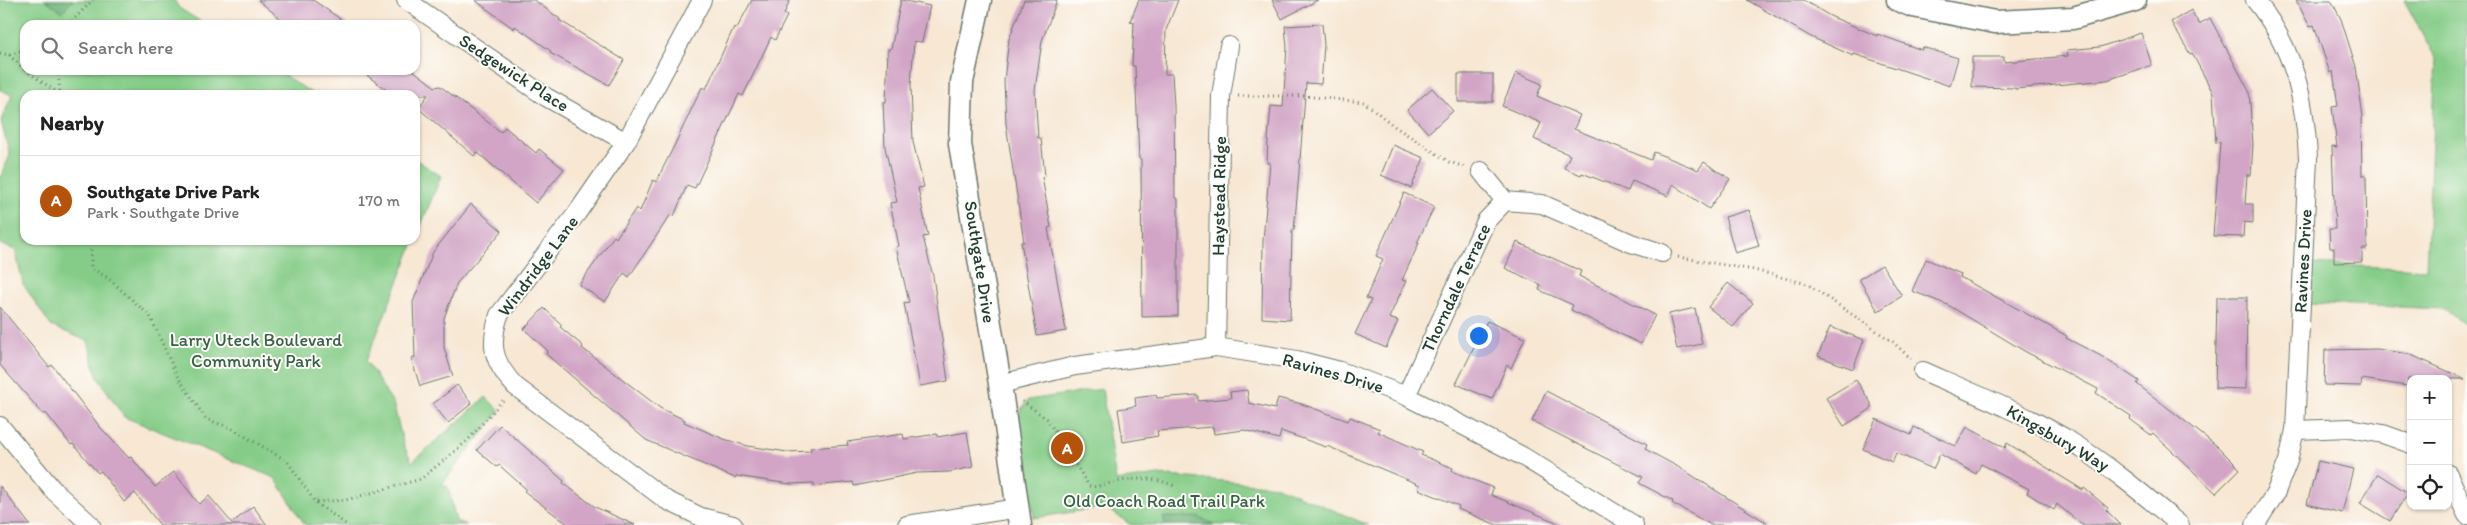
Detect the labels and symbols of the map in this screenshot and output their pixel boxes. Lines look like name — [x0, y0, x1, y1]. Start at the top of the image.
street label: Sedgewick Place — [455, 29, 573, 117]
street label: Haystead Ridge — [1207, 136, 1231, 256]
street label: Southgate Drive — [959, 199, 1001, 325]
street label: Ravines Drive — [2289, 208, 2317, 314]
street label: Windridge Lane — [493, 211, 583, 321]
street label: Thorndale Terrace — [1417, 220, 1495, 356]
your location — [1466, 323, 1492, 349]
park label: Larry Uteck Boulevard Community Park — [170, 329, 342, 372]
street label: Ravines Drive — [1280, 348, 1386, 398]
street label: Kingsbury Way — [2003, 400, 2114, 477]
pin: A — [1051, 429, 1083, 467]
park label: Old Coach Road Trail Park — [1063, 490, 1266, 512]

